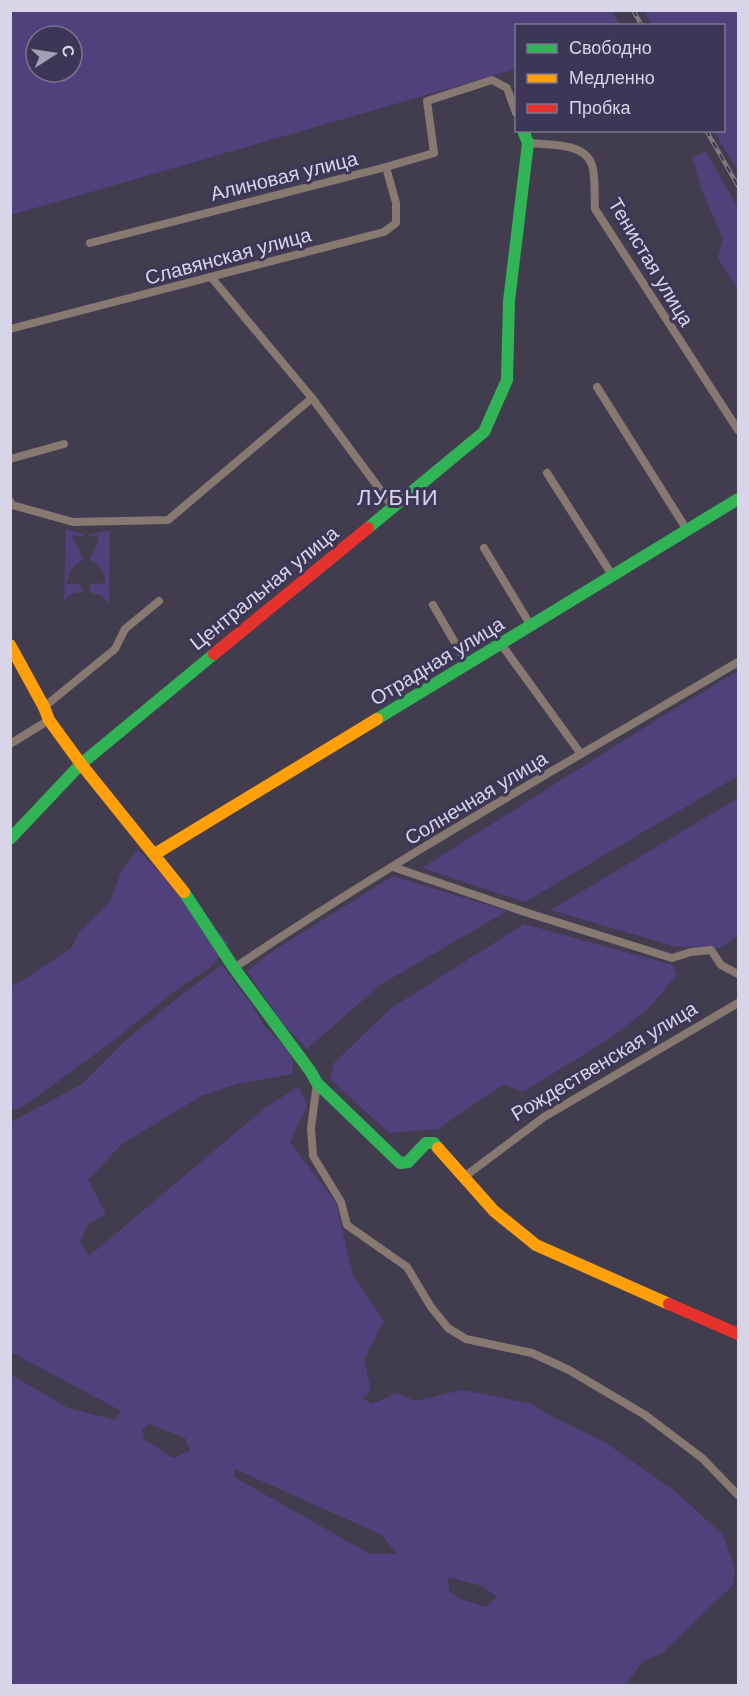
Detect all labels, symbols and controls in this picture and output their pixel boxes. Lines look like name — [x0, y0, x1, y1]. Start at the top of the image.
north arrow — [24, 24, 84, 84]
legend — [515, 24, 725, 132]
text: Свободно — [569, 36, 652, 60]
text: С — [57, 43, 80, 59]
text: Медленно — [569, 66, 655, 90]
text: Пробка — [569, 96, 632, 120]
street label: Алиновая улица — [208, 145, 361, 207]
street label: Тенистая улица — [602, 193, 700, 332]
street label: Славянская улица — [142, 221, 315, 291]
district label: ЛУБНИ — [357, 483, 439, 512]
street label: Центральная улица — [184, 520, 344, 656]
street label: Отрадная улица — [365, 610, 510, 711]
street label: Солнечная улица — [400, 745, 553, 851]
street label: Рождественская улица — [506, 995, 703, 1127]

